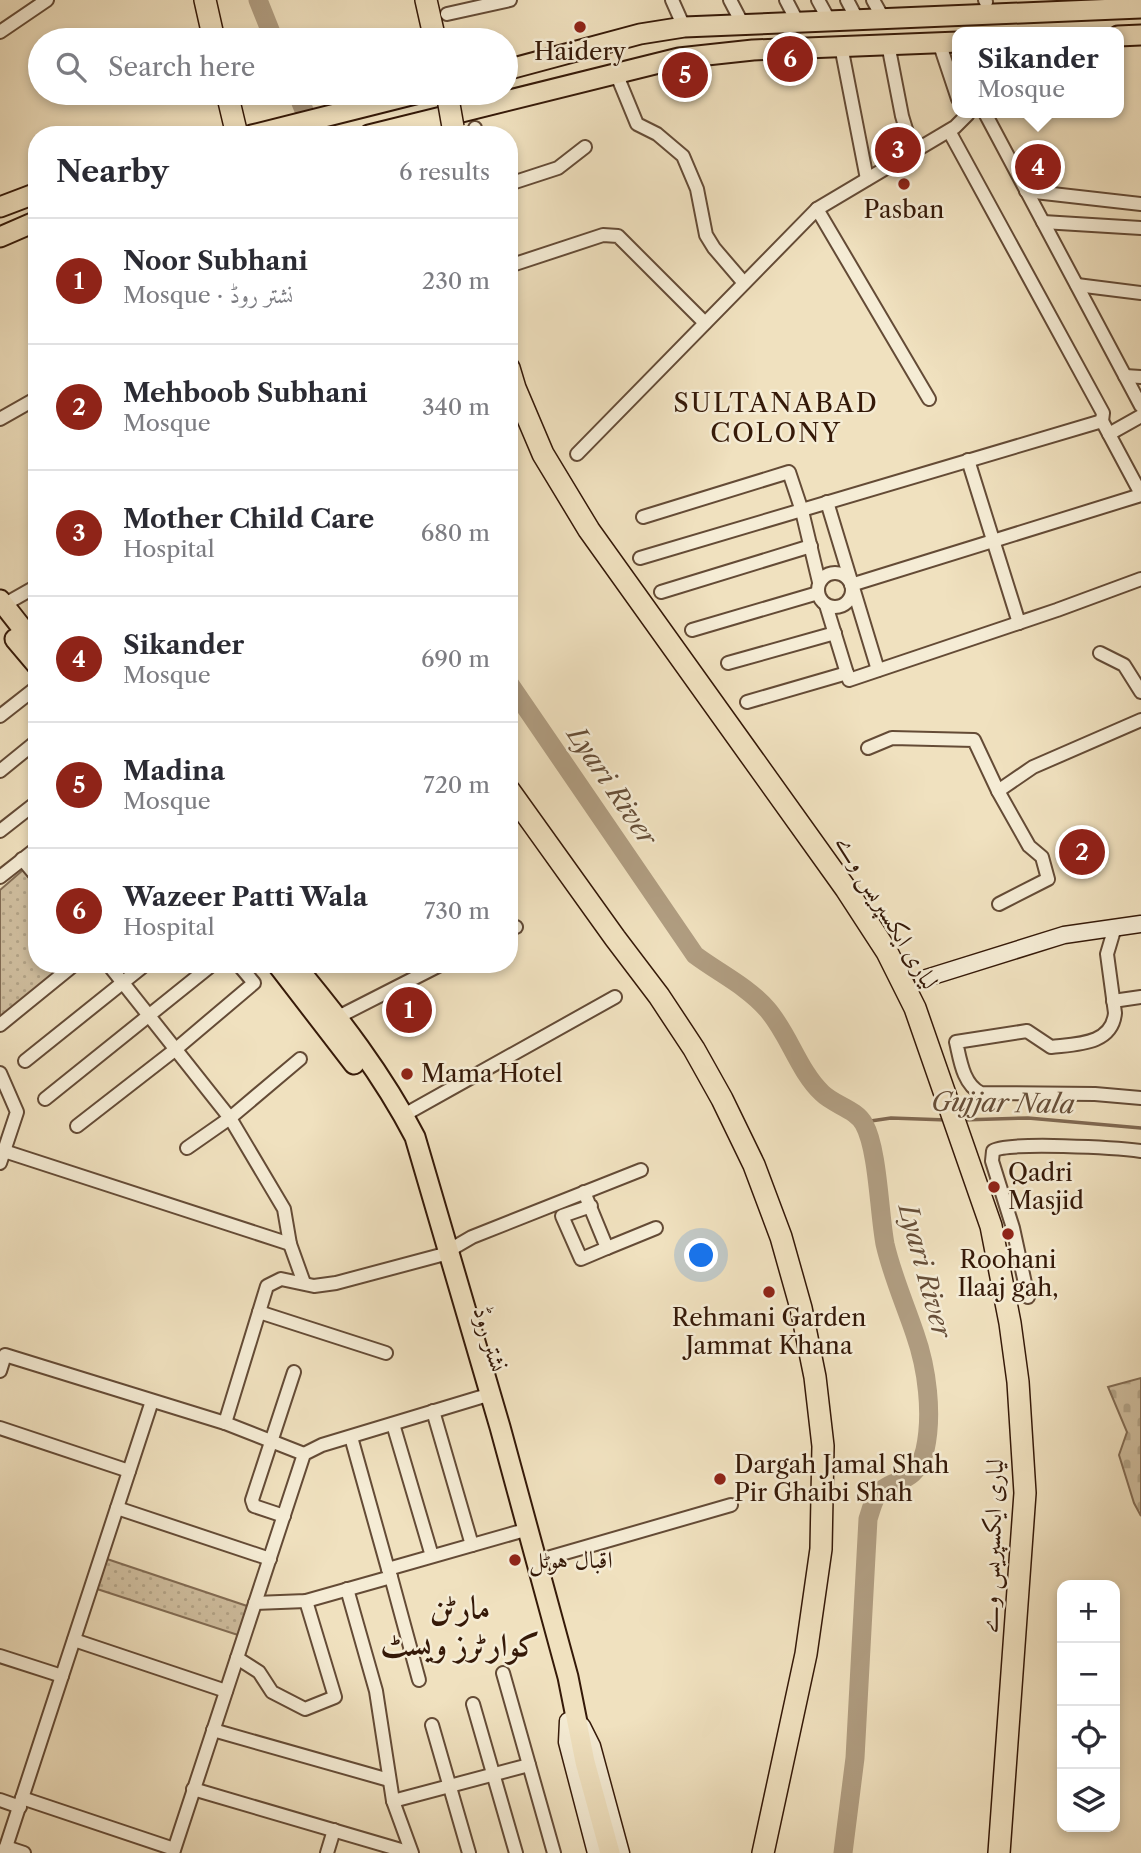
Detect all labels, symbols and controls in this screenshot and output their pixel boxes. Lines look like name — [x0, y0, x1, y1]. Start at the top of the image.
marker: Haidery — [572, 19, 588, 35]
popup — [952, 27, 1124, 118]
search box — [28, 28, 518, 105]
pin: 6 — [767, 33, 813, 85]
place label: Haidery — [534, 37, 627, 66]
text: Sikander — [977, 43, 1099, 75]
icon: search — [52, 48, 90, 86]
pin: 5 — [662, 49, 708, 101]
text: Search here — [108, 51, 255, 83]
text: Mosque — [977, 75, 1065, 103]
pin: 3 — [875, 124, 921, 176]
pin: 4 — [1015, 141, 1061, 193]
text: Nearby — [56, 153, 169, 190]
text: 6 results — [399, 158, 490, 186]
marker: Pasban — [896, 176, 912, 192]
place label: Pasban — [864, 195, 944, 224]
text: Noor Subhani — [123, 245, 308, 277]
text: 1 — [74, 267, 84, 295]
text: 230 m — [422, 267, 490, 295]
text: Mosque · نشتر روڈ — [123, 281, 293, 309]
text: Mehboob Subhani — [123, 377, 368, 409]
district label: SULTANABAD COLONY — [673, 387, 879, 449]
text: 2 — [72, 393, 86, 421]
text: 340 m — [422, 393, 490, 421]
text: Mosque — [123, 409, 211, 437]
text: Mother Child Care — [123, 503, 374, 535]
text: 3 — [73, 519, 86, 547]
text: 680 m — [421, 519, 490, 547]
text: Hospital — [123, 535, 215, 563]
text: Sikander — [123, 629, 244, 661]
text: 4 — [72, 645, 86, 673]
text: 690 m — [421, 645, 490, 673]
text: Mosque — [123, 661, 211, 689]
water label: Lyari River — [559, 718, 665, 853]
text: Madina — [123, 755, 225, 787]
text: 5 — [73, 771, 85, 799]
text: 720 m — [423, 771, 490, 799]
text: Mosque — [123, 787, 211, 815]
pin: 2 — [1059, 826, 1105, 878]
street label: لیاری ایکسپریس وے — [828, 829, 945, 995]
text: Wazeer Patti Wala — [123, 881, 368, 913]
text: 6 — [72, 897, 86, 925]
text: 730 m — [424, 897, 490, 925]
text: Hospital — [123, 913, 215, 941]
pin: 1 — [386, 984, 432, 1036]
place label: Mama Hotel — [421, 1059, 563, 1088]
marker: Mama Hotel — [399, 1066, 415, 1082]
water label: Gujjar Nala — [931, 1086, 1076, 1120]
place label: Qadri Masjid — [1008, 1158, 1084, 1215]
marker: Qadri Masjid — [986, 1179, 1002, 1195]
water label: Lyari River — [891, 1199, 959, 1343]
marker: Roohani Ilaaj gah, — [1000, 1226, 1016, 1242]
your location — [684, 1238, 718, 1272]
place label: Roohani Ilaaj gah, — [957, 1245, 1059, 1302]
marker: Rehmani Garden Jammat Khana — [761, 1284, 777, 1300]
street label: نشتر روڈ — [467, 1303, 514, 1375]
place label: Rehmani Garden Jammat Khana — [672, 1303, 866, 1360]
place label: Dargah Jamal Shah Pir Ghaibi Shah — [734, 1450, 949, 1507]
street label: لیاری ایکسپریس وے — [974, 1458, 1011, 1634]
marker: Dargah Jamal Shah Pir Ghaibi Shah — [712, 1471, 728, 1487]
place label: اقبال ہوٹل — [529, 1545, 613, 1577]
marker: اقبال ہوٹل — [507, 1552, 523, 1568]
map controls — [1057, 1580, 1120, 1832]
button: + — [1057, 1580, 1120, 1643]
district label: مارٹن کوارٹرز ویسٹ — [381, 1588, 540, 1665]
button: − — [1057, 1643, 1120, 1706]
button: locate — [1057, 1706, 1120, 1769]
button: layers — [1057, 1769, 1120, 1832]

